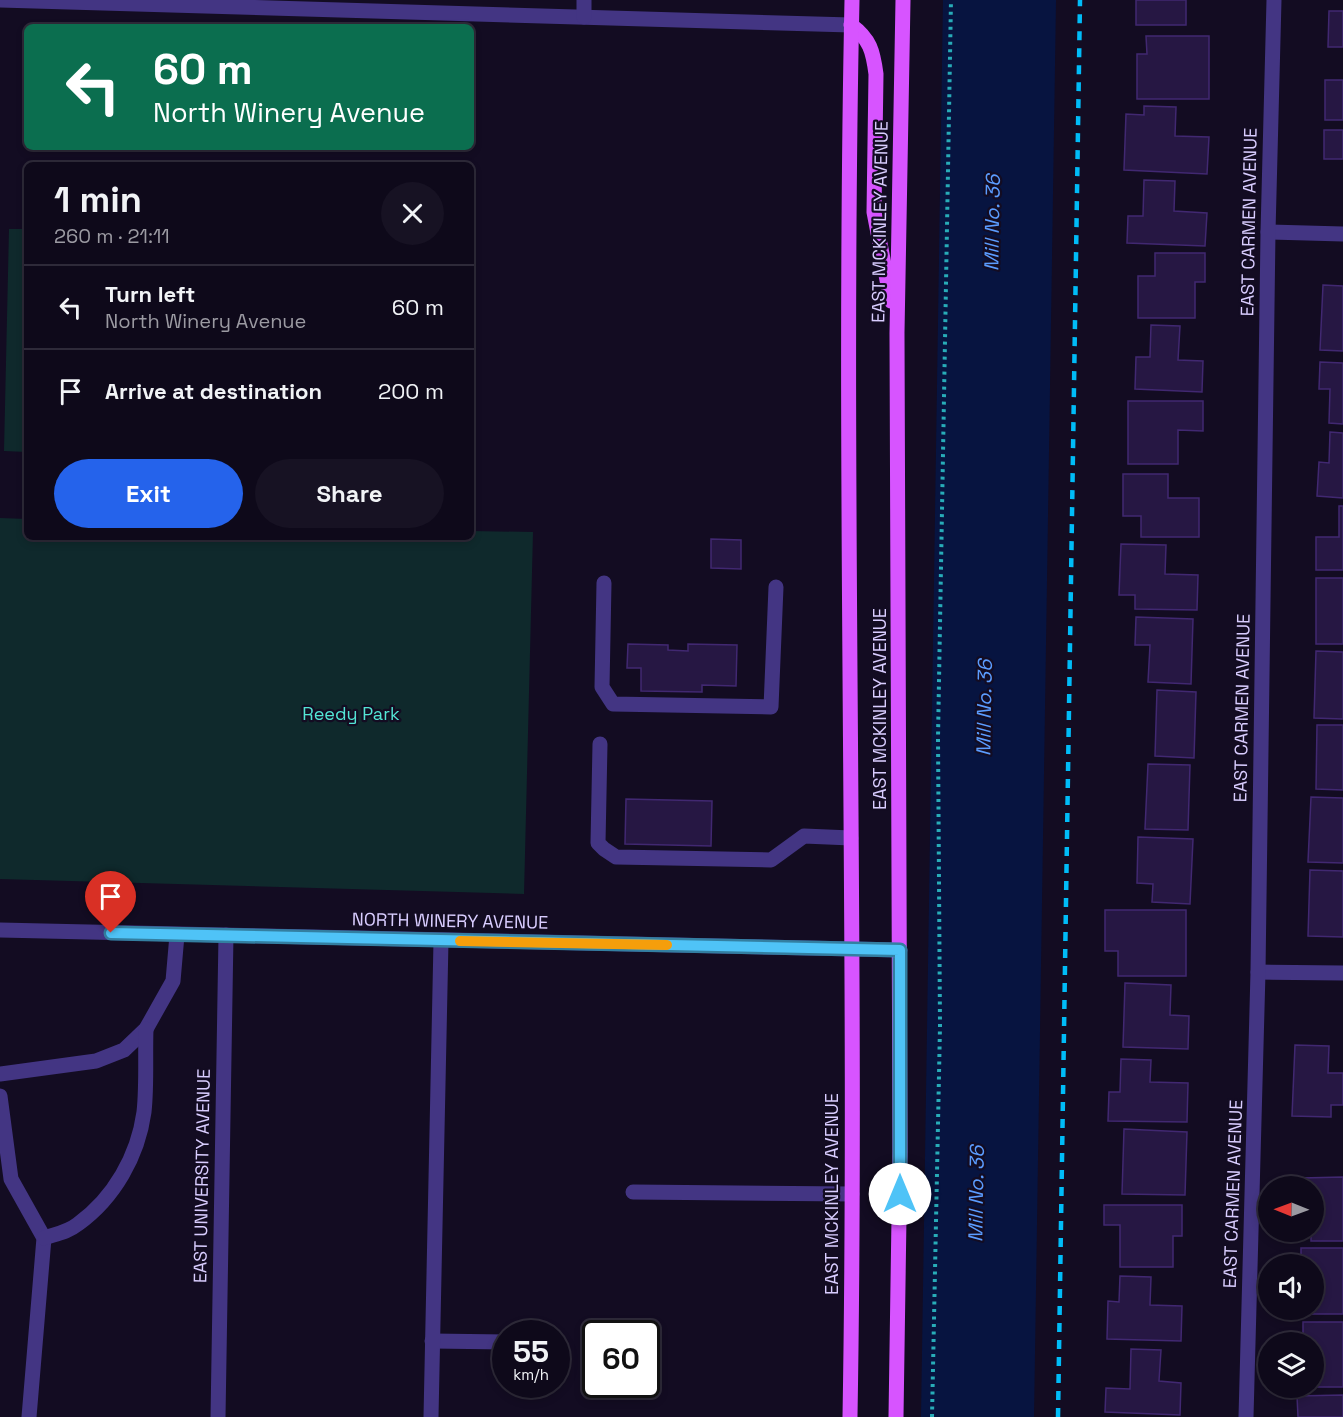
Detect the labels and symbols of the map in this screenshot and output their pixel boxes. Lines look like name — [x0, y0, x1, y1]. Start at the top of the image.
street label: EAST MCKINLEY AVENUE — [866, 121, 893, 323]
street label: EAST CARMEN AVENUE — [1235, 128, 1262, 316]
water label: Mill No. 36 — [978, 173, 1006, 271]
street label: EAST MCKINLEY AVENUE — [868, 608, 891, 810]
street label: EAST CARMEN AVENUE — [1228, 614, 1255, 802]
water label: Mill No. 36 — [970, 658, 998, 756]
park label: Reedy Park — [302, 702, 400, 725]
pin — [85, 871, 136, 933]
street label: NORTH WINERY AVENUE — [352, 907, 548, 934]
street label: EAST UNIVERSITY AVENUE — [188, 1069, 215, 1283]
street label: EAST MCKINLEY AVENUE — [820, 1093, 843, 1295]
street label: EAST CARMEN AVENUE — [1218, 1099, 1247, 1289]
water label: Mill No. 36 — [962, 1144, 990, 1242]
position arrow — [868, 1162, 932, 1226]
north arrow — [1258, 1176, 1324, 1242]
speed limit sign: 60 — [582, 1320, 660, 1398]

